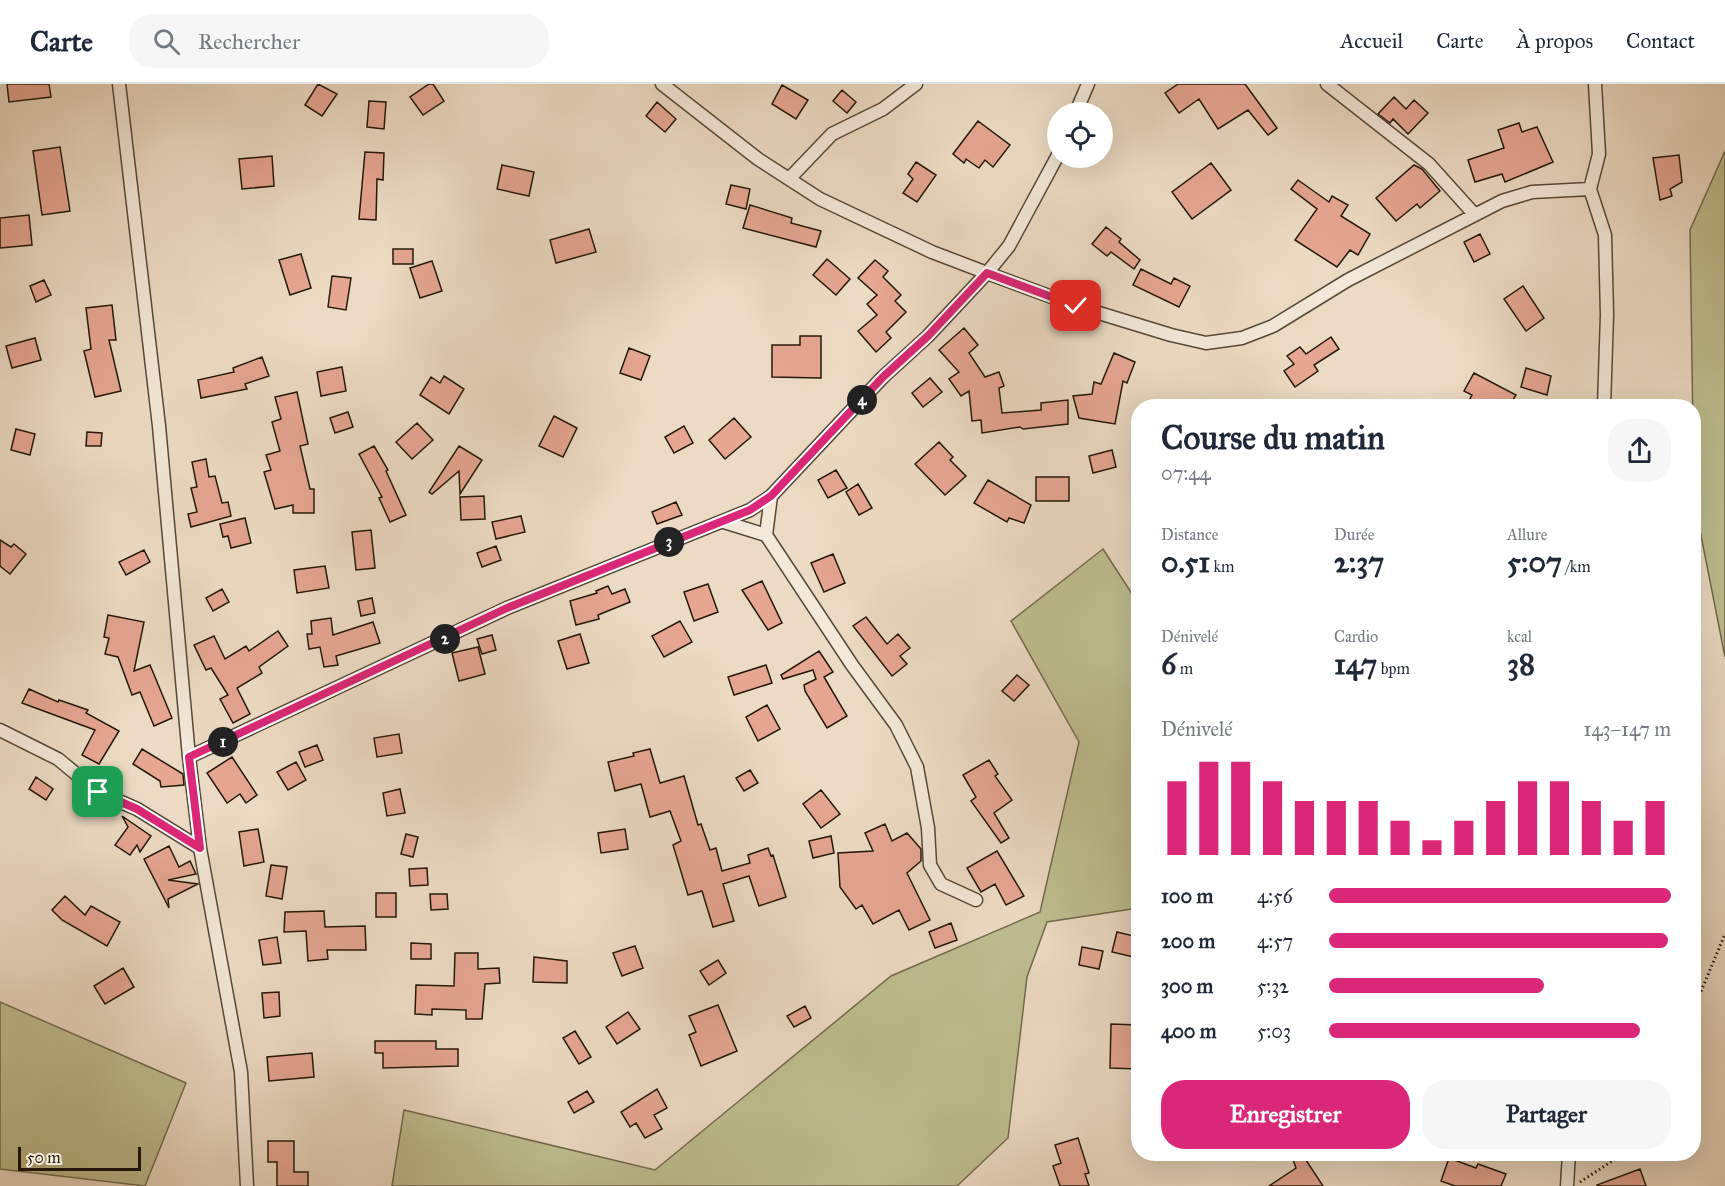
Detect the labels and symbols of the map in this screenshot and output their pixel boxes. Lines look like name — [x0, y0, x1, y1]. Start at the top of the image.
pin — [1050, 280, 1101, 331]
pin: 4 — [847, 385, 877, 415]
pin: 3 — [654, 527, 684, 557]
pin: 2 — [430, 624, 460, 654]
pin: 1 — [208, 727, 238, 757]
pin — [72, 766, 123, 817]
scale bar — [18, 1144, 141, 1172]

